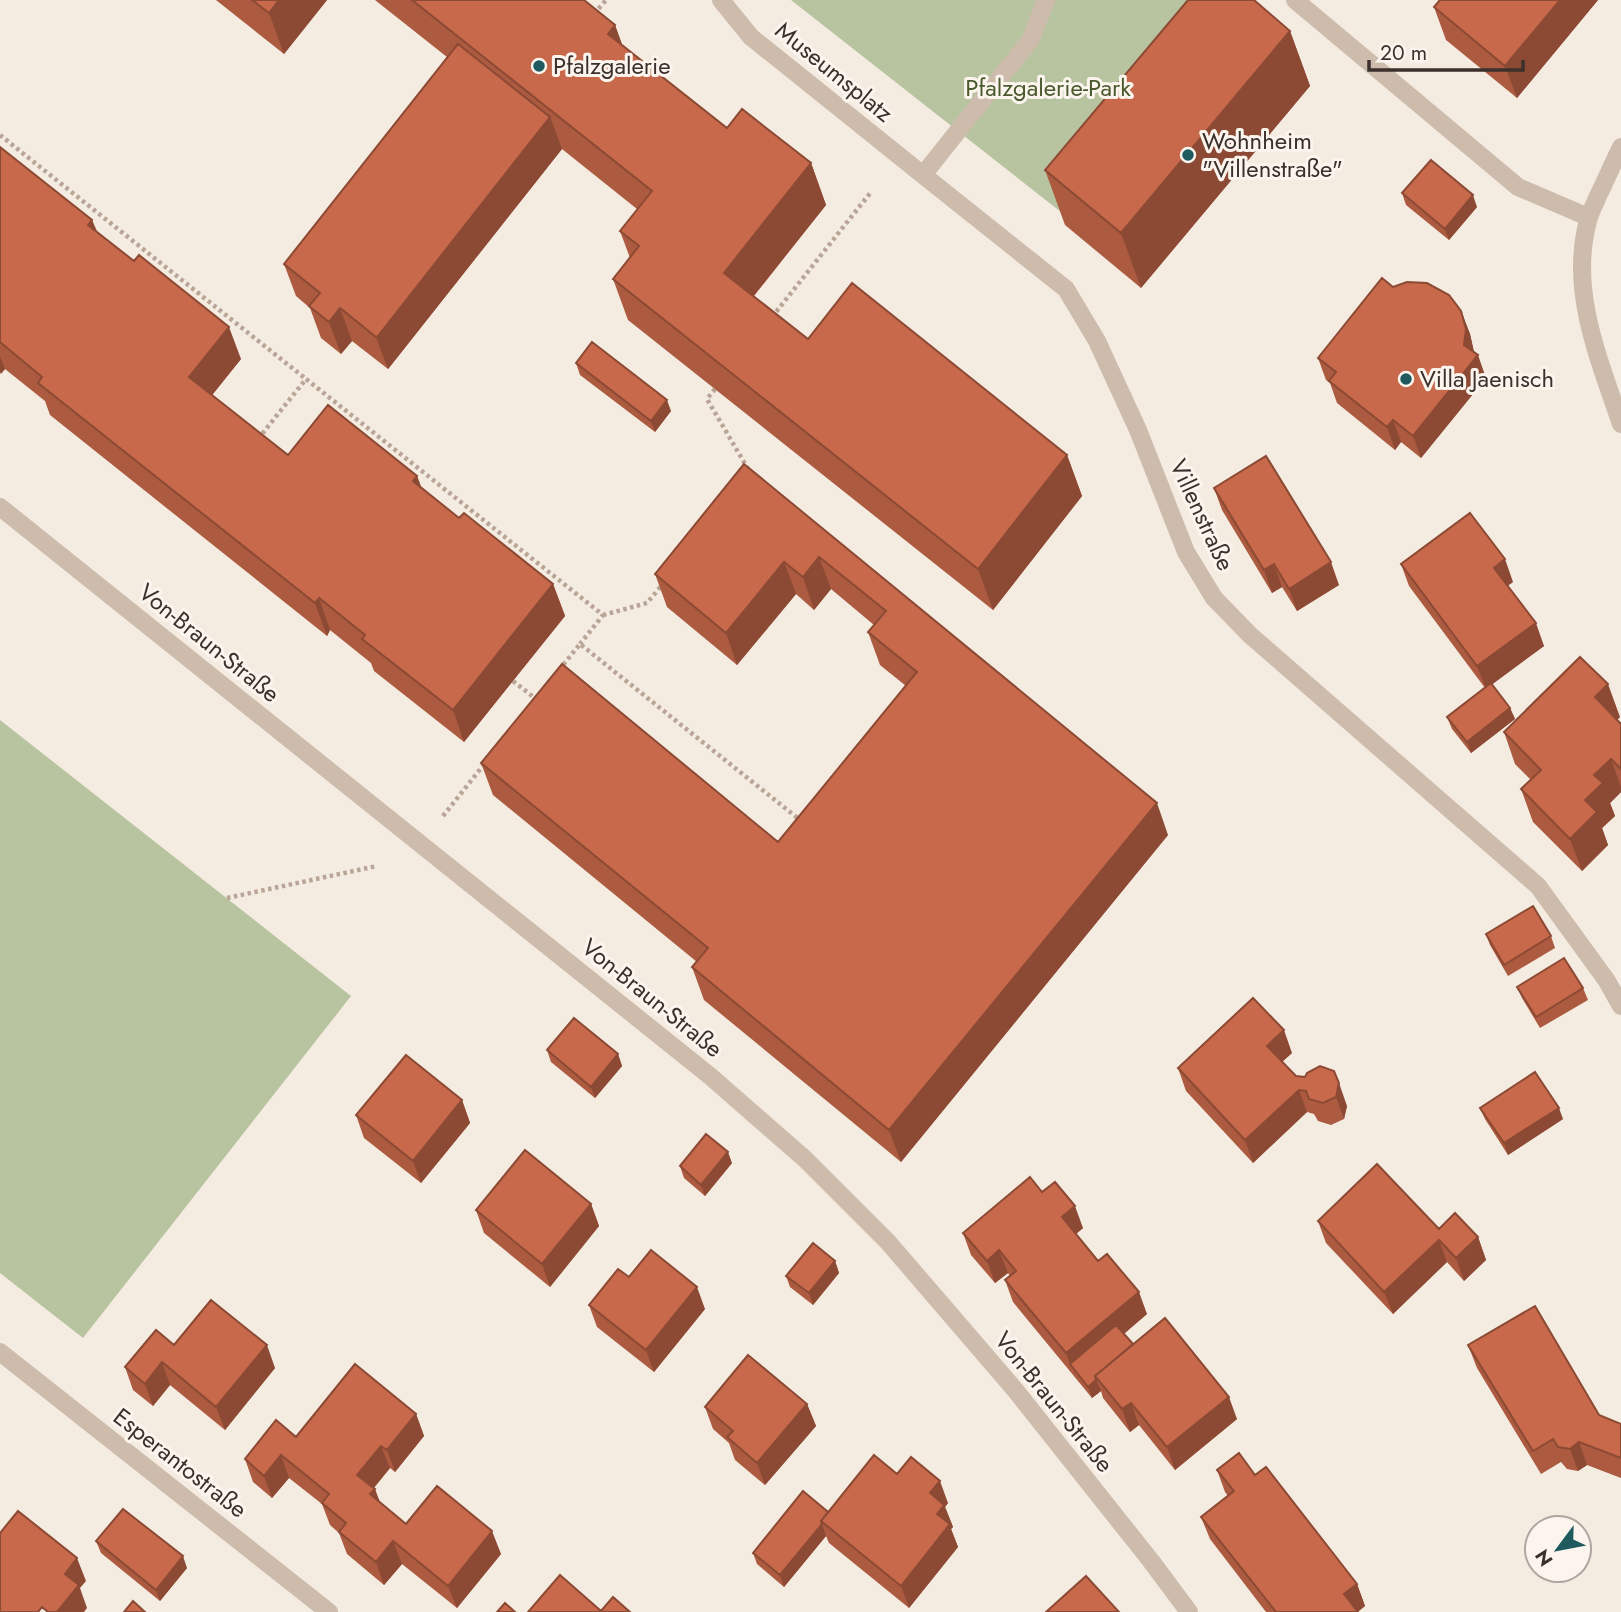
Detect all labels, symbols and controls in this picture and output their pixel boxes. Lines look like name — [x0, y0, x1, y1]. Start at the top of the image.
street label: Museumsplatz — [768, 13, 901, 130]
scale bar — [1369, 28, 1523, 72]
text: 20 m — [1380, 38, 1427, 68]
place label: Pfalzgalerie — [553, 48, 671, 83]
marker: Pfalzgalerie — [531, 58, 547, 74]
park label: Pfalzgalerie-Park — [965, 70, 1131, 105]
place label: Wohnheim "Villenstraße" — [1202, 123, 1343, 186]
marker: Wohnheim "Villenstraße" — [1180, 147, 1196, 163]
place label: Villa Jaenisch — [1420, 361, 1554, 396]
marker: Villa Jaenisch — [1398, 371, 1414, 387]
street label: Villenstraße — [1161, 453, 1244, 576]
street label: Von-Braun-Straße — [131, 575, 287, 711]
street label: Von-Braun-Straße — [574, 930, 730, 1066]
street label: Von-Braun-Straße — [986, 1324, 1122, 1480]
street label: Esperantostraße — [106, 1399, 255, 1526]
north arrow — [1523, 1514, 1593, 1584]
text: N — [1529, 1544, 1559, 1571]

